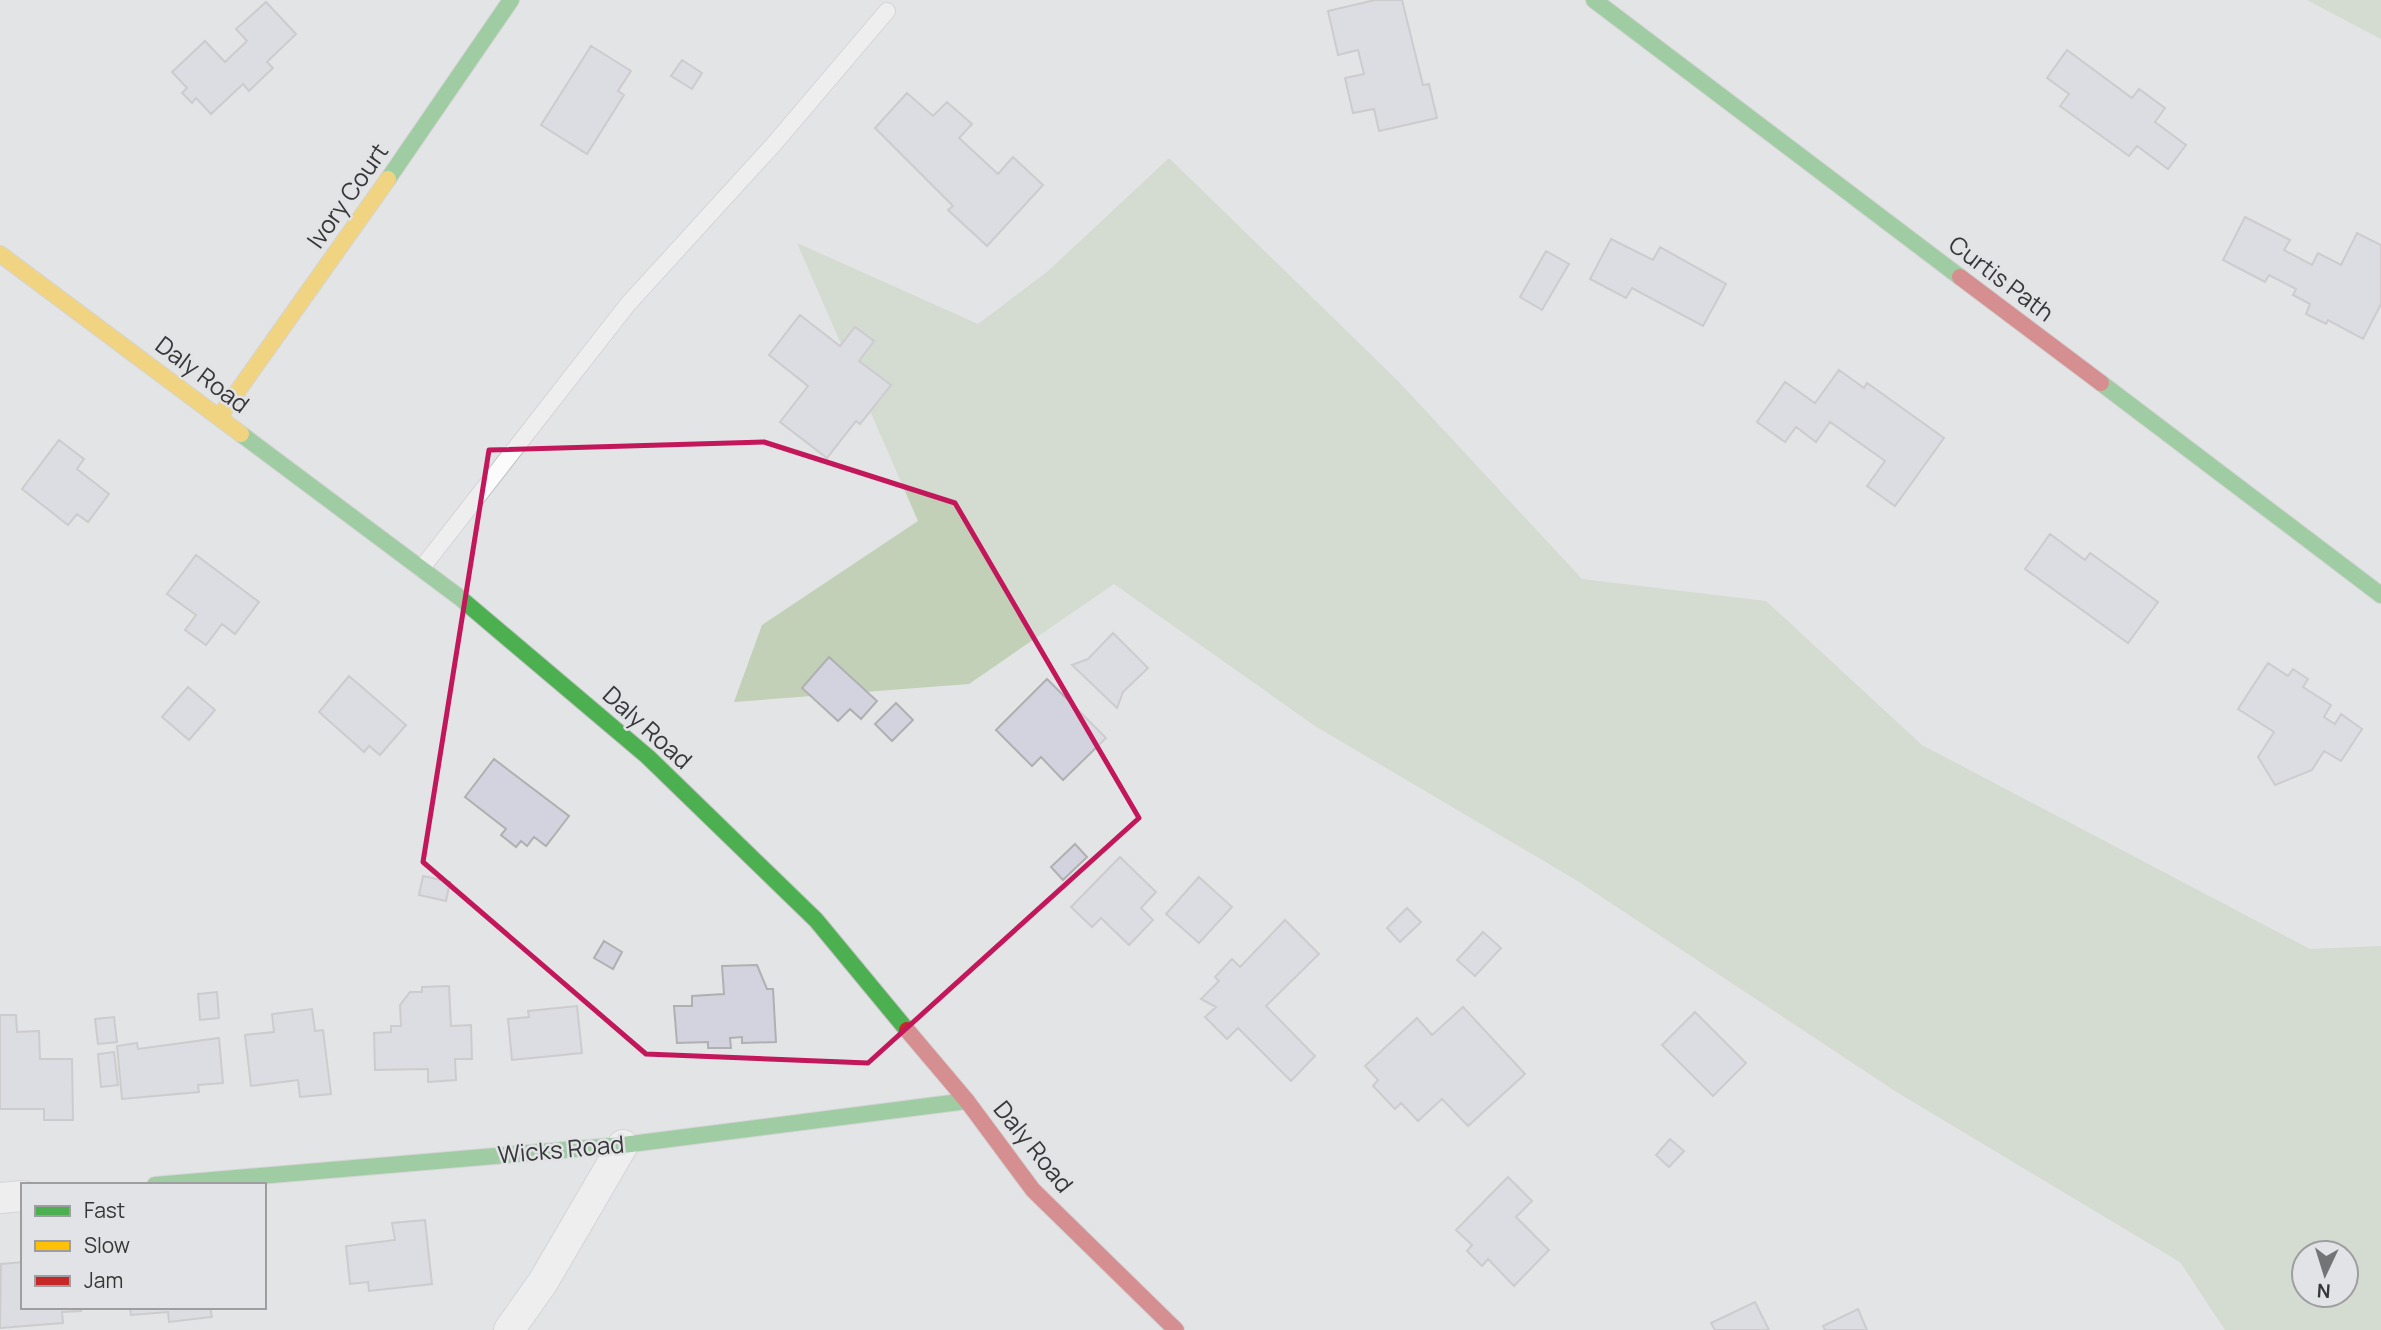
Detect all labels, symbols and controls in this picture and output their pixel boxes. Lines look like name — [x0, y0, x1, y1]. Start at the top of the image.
street label: Ivory Court — [298, 136, 395, 254]
street label: Curtis Path — [1943, 227, 2061, 328]
street label: Daly Road — [149, 328, 257, 420]
street label: Daly Road — [596, 678, 700, 776]
street label: Daly Road — [987, 1093, 1081, 1199]
street label: Wicks Road — [496, 1127, 625, 1170]
legend — [21, 1183, 266, 1309]
text: Fast — [84, 1196, 125, 1224]
text: Slow — [84, 1231, 130, 1259]
north arrow — [2290, 1239, 2360, 1309]
text: Jam — [84, 1266, 123, 1294]
text: N — [2316, 1278, 2332, 1304]

